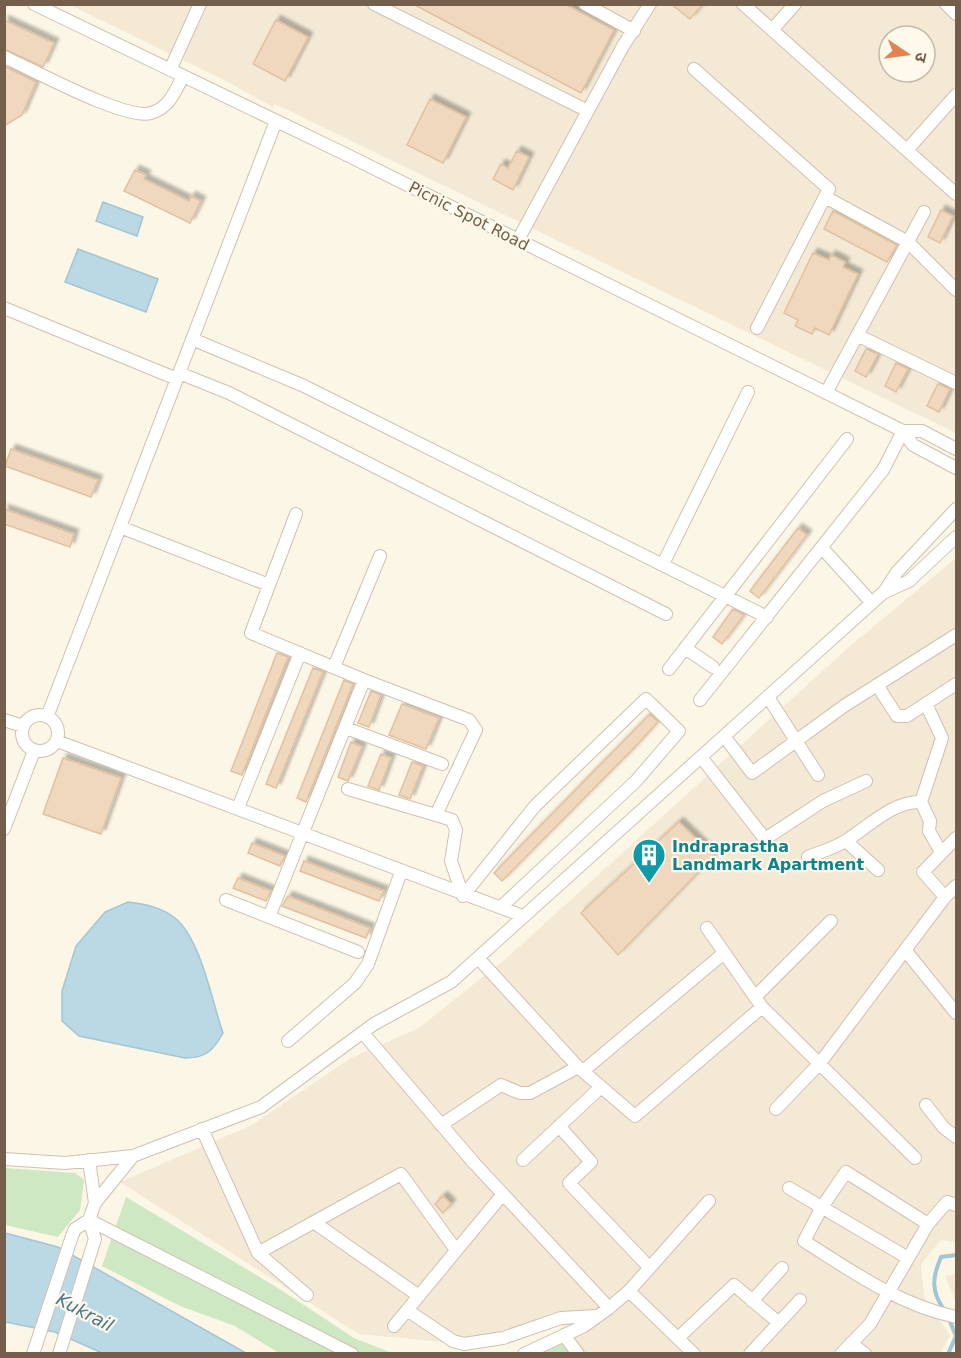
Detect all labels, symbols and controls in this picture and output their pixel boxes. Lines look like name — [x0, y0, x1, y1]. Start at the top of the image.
north arrow — [877, 24, 937, 84]
text: उ — [911, 51, 931, 65]
street label: Picnic Spot Road — [406, 177, 532, 255]
building icon: Indraprastha Landmark Apartment — [631, 837, 667, 884]
place label: Indraprastha Landmark Apartment — [672, 837, 864, 874]
water label: Kukrail — [53, 1288, 117, 1336]

